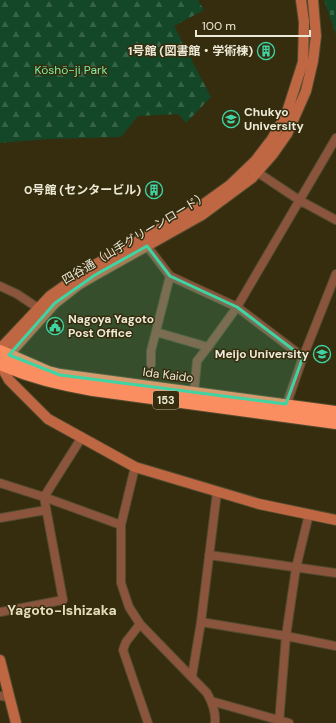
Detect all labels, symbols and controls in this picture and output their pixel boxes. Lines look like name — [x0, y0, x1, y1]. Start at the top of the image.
scale bar — [196, 12, 310, 38]
text: 100 m — [202, 18, 236, 34]
building icon: 1号館 (図書館・学術棟) — [256, 41, 276, 61]
place label: 1号館 (図書館・学術棟) — [128, 43, 253, 59]
park label: Kōshō-ji Park — [35, 62, 107, 78]
place label: Chukyo University — [244, 104, 304, 134]
school or university icon: Chukyo University — [221, 109, 241, 129]
building icon: 0号館 (センタービル) — [144, 180, 164, 200]
place label: 0号館 (センタービル) — [24, 182, 141, 198]
street label: 四谷通（山手グリーンロード） — [59, 188, 211, 288]
place label: Nagoya Yagoto Post Office — [68, 311, 154, 341]
public building icon: Nagoya Yagoto Post Office — [45, 316, 65, 336]
school or university icon: Meijo University — [312, 344, 332, 364]
place label: Meijo University — [215, 346, 310, 362]
street label: Ida Kaido — [142, 364, 194, 386]
road number: 153 — [153, 391, 179, 409]
district label: Yagoto-Ishizaka — [7, 601, 117, 619]

